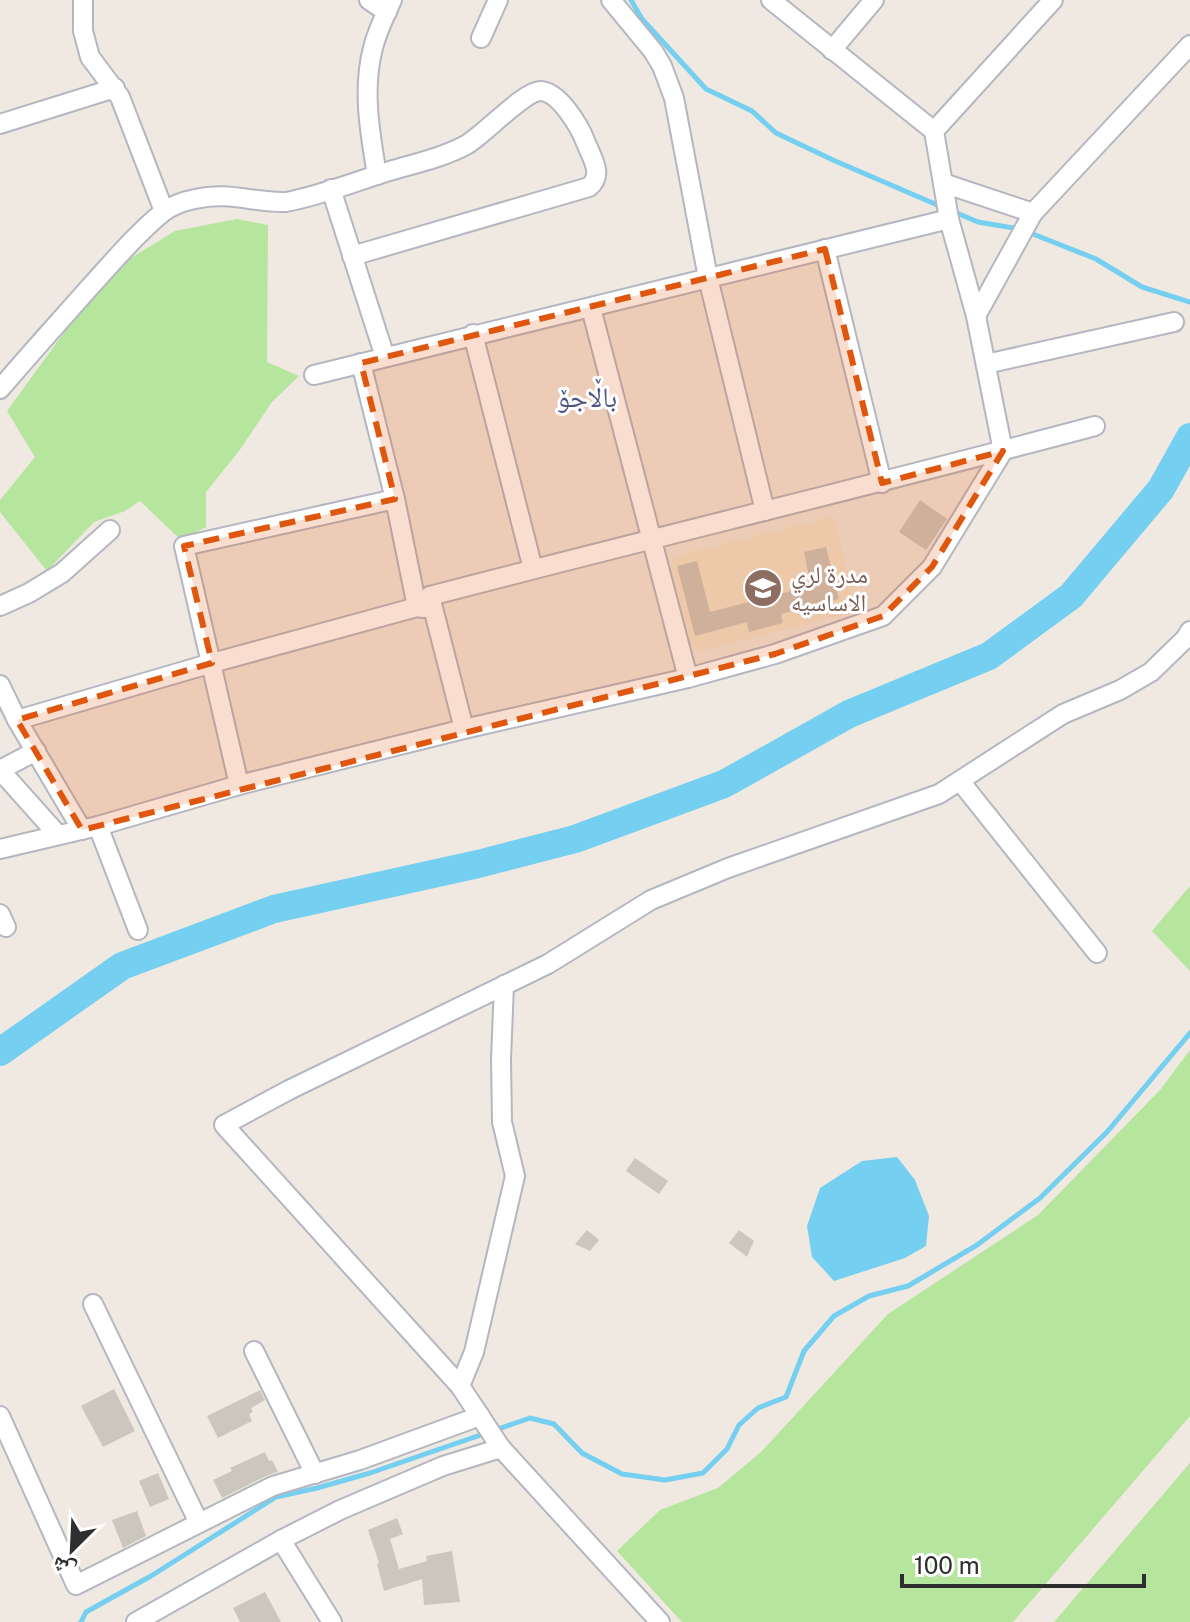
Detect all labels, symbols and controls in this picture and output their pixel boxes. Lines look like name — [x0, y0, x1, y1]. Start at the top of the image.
district label: باڵاجۆ — [557, 378, 617, 413]
place label: مدرة لري الاساسیه — [791, 560, 868, 616]
school or university icon: مدرة لري الاساسیه — [742, 567, 784, 609]
north arrow — [32, 1510, 112, 1590]
scale bar — [902, 1538, 1144, 1588]
text: ش — [48, 1551, 80, 1585]
text: 100 m — [914, 1551, 980, 1579]

